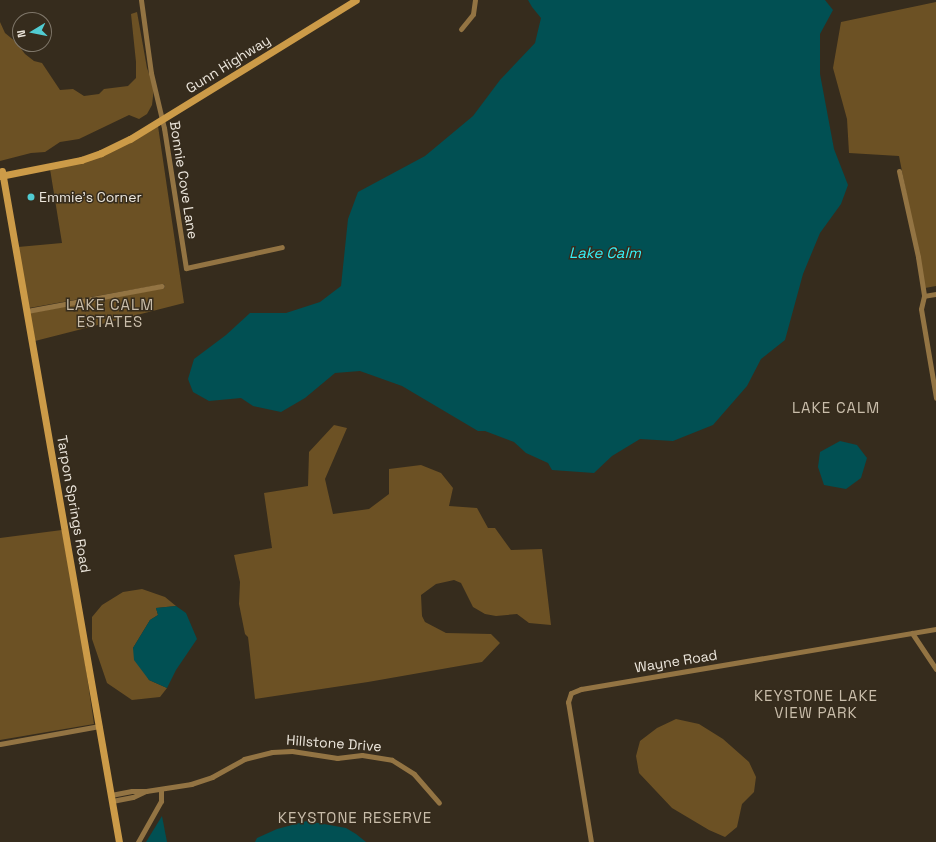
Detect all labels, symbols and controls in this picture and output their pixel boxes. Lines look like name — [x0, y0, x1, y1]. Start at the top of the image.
north arrow — [12, 12, 52, 52]
text: N — [14, 29, 29, 39]
street label: Gunn Highway — [183, 31, 273, 97]
street label: Bonnie Cove Lane — [166, 120, 202, 240]
place label: Emmie's Corner — [39, 189, 142, 205]
marker: Emmie's Corner — [26, 192, 36, 202]
water label: Lake Calm — [569, 244, 641, 262]
district label: LAKE CALM ESTATES — [66, 295, 154, 330]
district label: LAKE CALM — [792, 399, 880, 417]
street label: Tarpon Springs Road — [54, 434, 94, 574]
street label: Wayne Road — [634, 646, 718, 676]
district label: KEYSTONE LAKE VIEW PARK — [754, 686, 878, 721]
street label: Hillstone Drive — [286, 731, 382, 755]
district label: KEYSTONE RESERVE — [278, 809, 432, 827]

